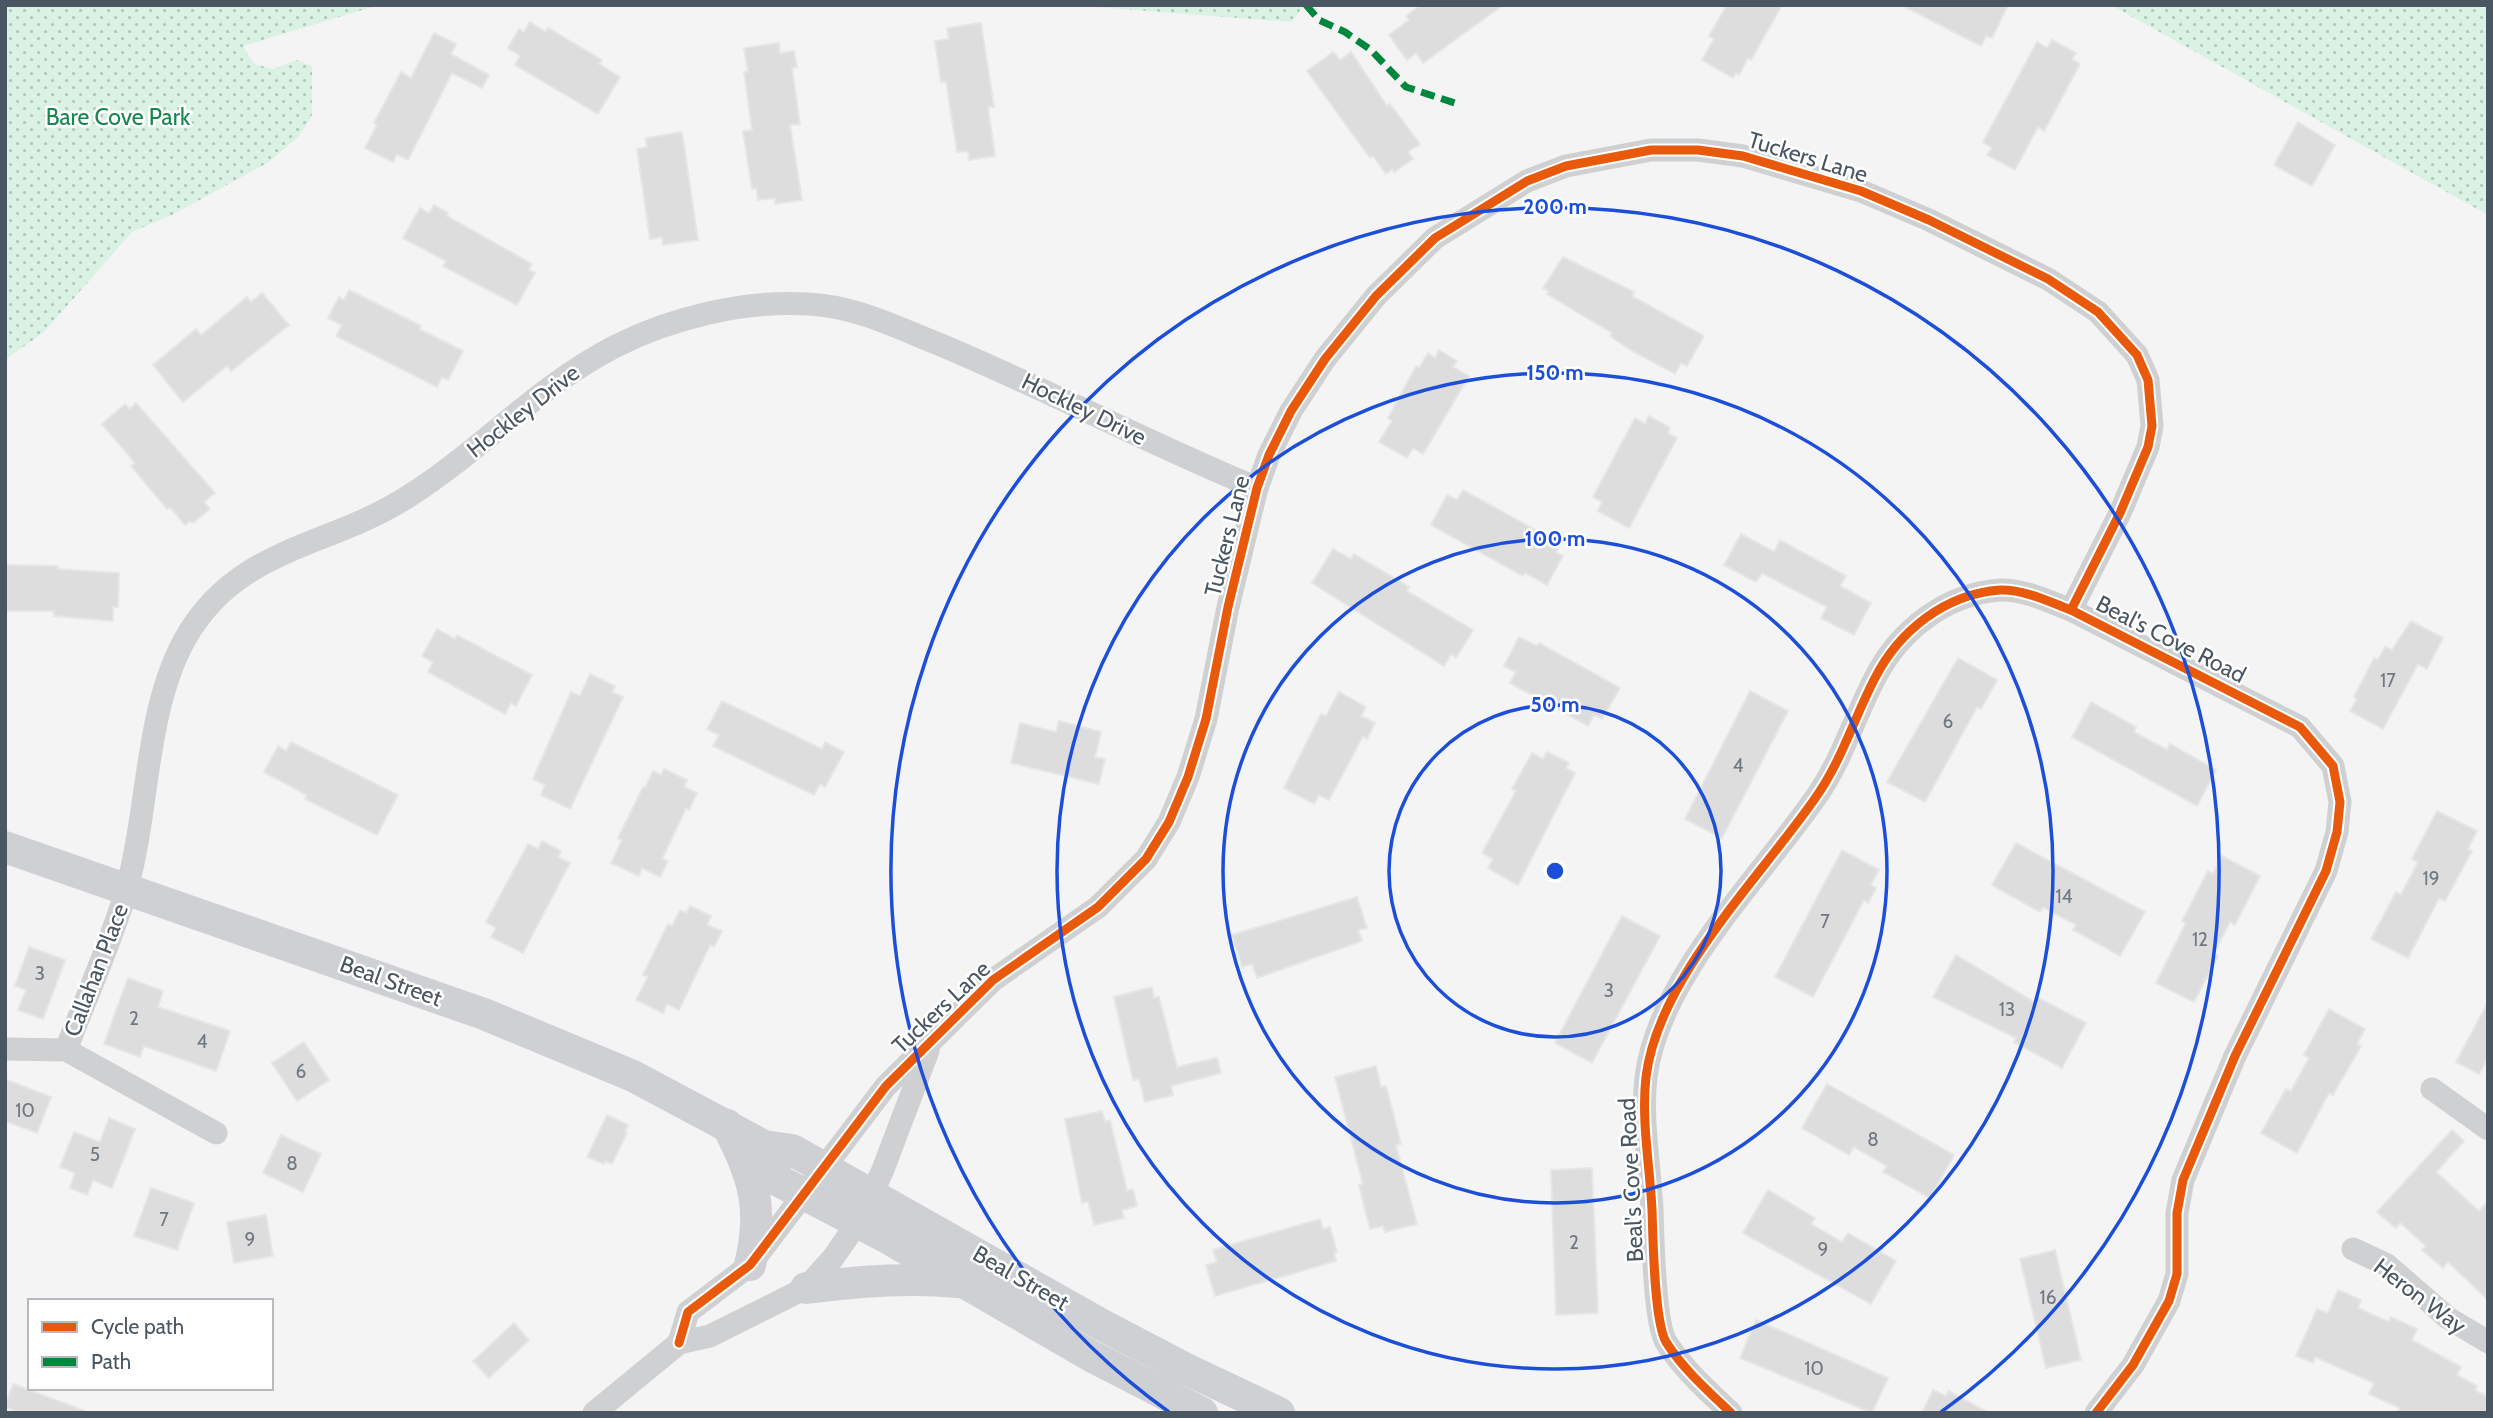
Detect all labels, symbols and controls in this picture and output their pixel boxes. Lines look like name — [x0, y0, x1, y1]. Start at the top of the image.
park label: Bare Cove Park — [46, 103, 191, 131]
street label: Tuckers Lane — [1745, 126, 1871, 189]
text: 200 m — [1523, 194, 1587, 219]
street label: Hockley Drive — [461, 358, 585, 463]
text: 150 m — [1527, 360, 1583, 385]
street label: Hockley Drive — [1017, 367, 1151, 451]
street label: Tuckers Lane — [1198, 472, 1256, 599]
text: 100 m — [1525, 526, 1585, 551]
street label: Beal's Cove Road — [2091, 589, 2251, 689]
house number: 17 — [2380, 669, 2396, 692]
text: 50 m — [1530, 692, 1580, 717]
house number: 6 — [1943, 710, 1953, 733]
house number: 4 — [1733, 754, 1744, 777]
centre of rings — [1543, 859, 1567, 883]
house number: 19 — [2423, 867, 2440, 890]
house number: 14 — [2055, 885, 2073, 908]
street label: Callahan Place — [58, 899, 134, 1040]
house number: 7 — [1820, 910, 1830, 933]
house number: 12 — [2192, 928, 2208, 951]
street label: Beal Street — [336, 950, 446, 1012]
street label: Tuckers Lane — [886, 955, 996, 1059]
house number: 3 — [35, 962, 45, 985]
house number: 3 — [1604, 979, 1614, 1002]
house number: 13 — [1999, 998, 2015, 1021]
house number: 2 — [129, 1007, 139, 1030]
house number: 4 — [197, 1030, 208, 1053]
house number: 6 — [296, 1060, 306, 1083]
street label: Beal's Cove Road — [1613, 1097, 1649, 1263]
house number: 10 — [15, 1099, 35, 1122]
house number: 8 — [1867, 1128, 1879, 1151]
house number: 5 — [90, 1143, 100, 1166]
house number: 8 — [286, 1152, 298, 1175]
house number: 7 — [159, 1208, 169, 1231]
house number: 9 — [245, 1228, 255, 1251]
house number: 2 — [1569, 1231, 1579, 1254]
house number: 9 — [1818, 1238, 1828, 1261]
street label: Beal Street — [968, 1239, 1074, 1317]
street label: Heron Way — [2368, 1252, 2472, 1340]
house number: 16 — [2040, 1286, 2057, 1309]
legend — [28, 1299, 273, 1390]
text: Cycle path — [91, 1314, 184, 1339]
text: Path — [91, 1349, 131, 1374]
house number: 10 — [1804, 1357, 1824, 1380]

